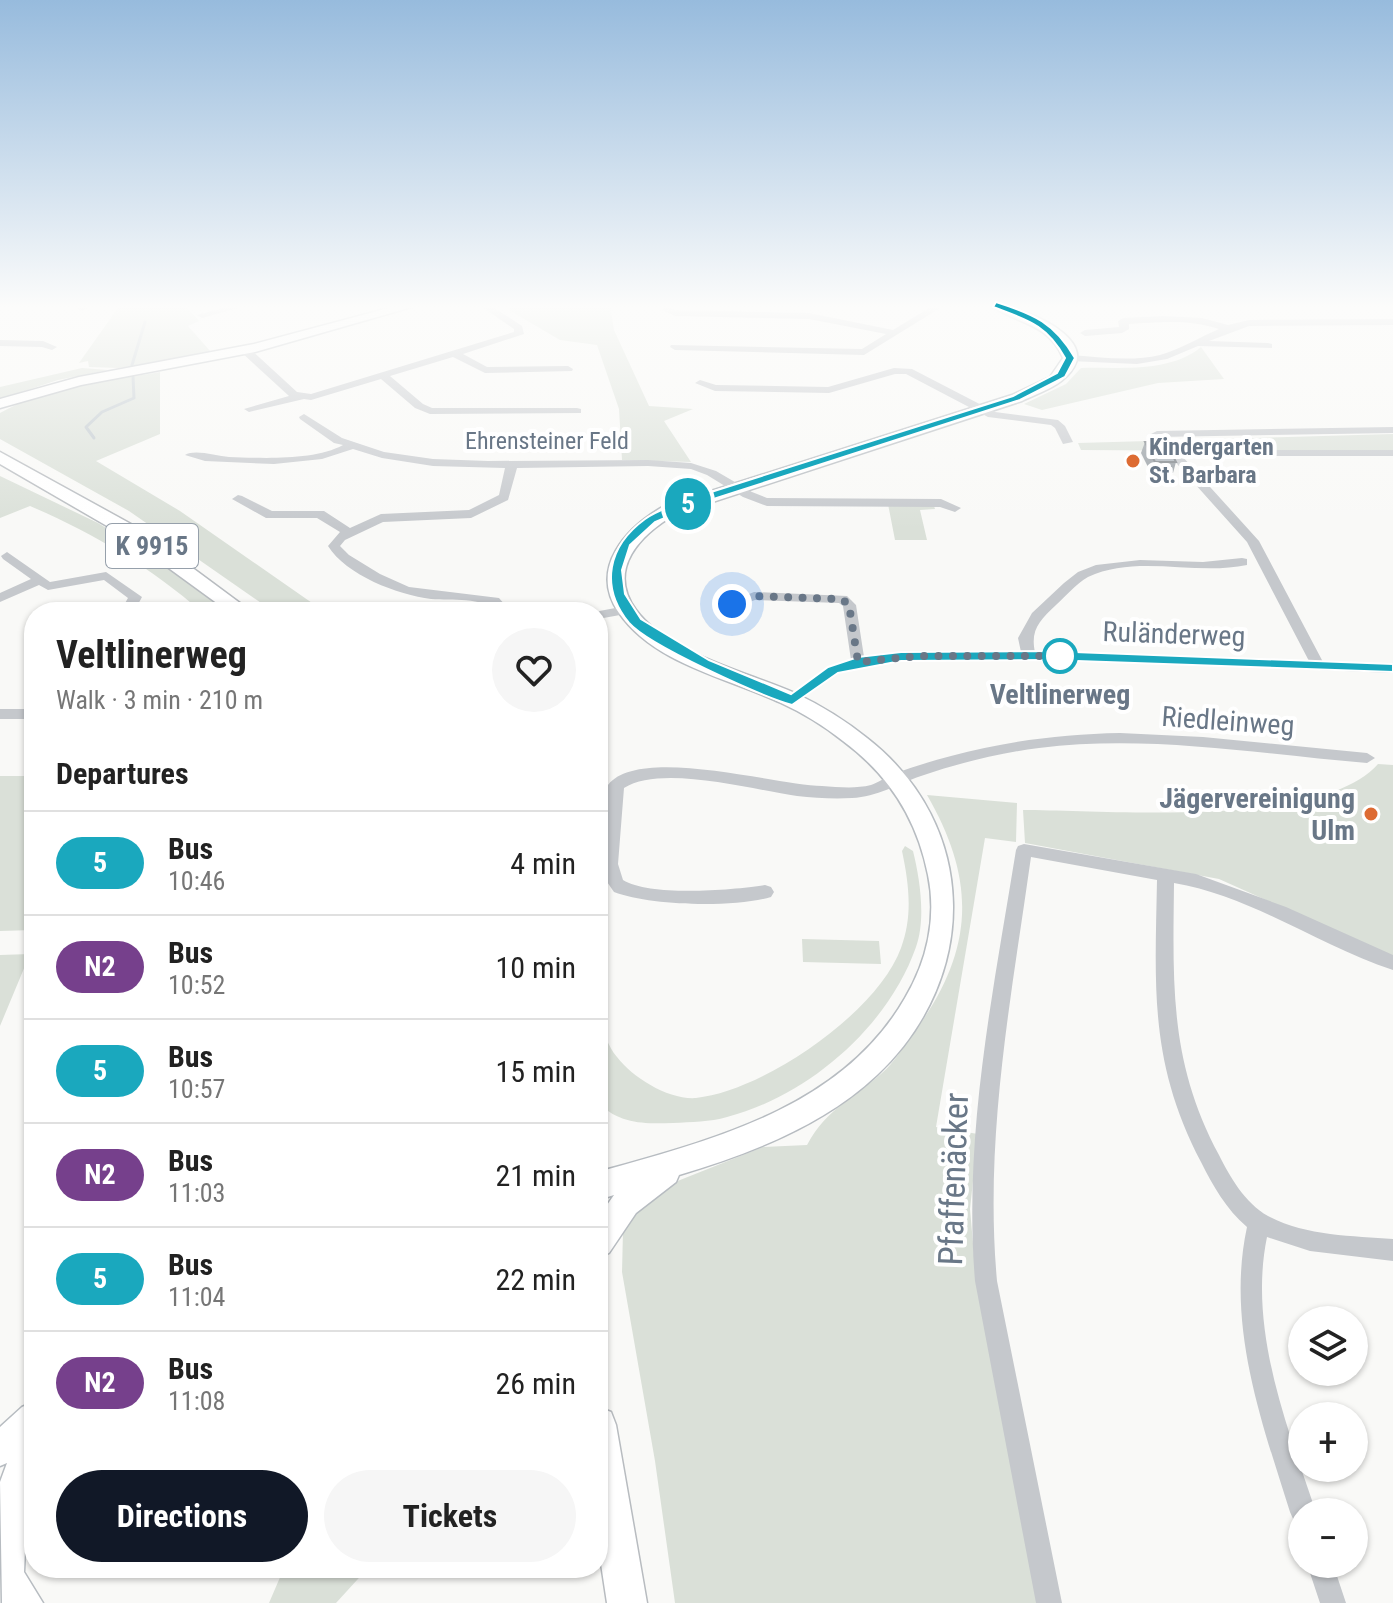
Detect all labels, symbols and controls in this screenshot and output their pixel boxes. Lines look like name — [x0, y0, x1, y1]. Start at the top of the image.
street label: Ehrensteiner Feld — [465, 427, 629, 455]
place label: Kindergarten St. Barbara — [1149, 433, 1274, 489]
marker: Kindergarten St. Barbara — [1124, 452, 1142, 470]
line badge: 5 — [662, 478, 714, 530]
text: 5 — [681, 487, 695, 520]
road number: K 9915 — [106, 524, 198, 568]
your location — [712, 584, 752, 624]
street label: Ruländerweg — [1102, 615, 1246, 653]
button: heart — [492, 628, 576, 712]
text: Veltlinerweg — [56, 633, 247, 677]
marker: Veltlinerweg — [1043, 639, 1077, 673]
place label: Veltlinerweg — [990, 678, 1130, 711]
text: Walk · 3 min · 210 m — [56, 685, 263, 715]
street label: Riedleinweg — [1161, 700, 1295, 742]
text: Departures — [56, 756, 189, 791]
place label: Jägervereinigung Ulm — [1159, 782, 1355, 847]
marker: Jägervereinigung Ulm — [1362, 805, 1380, 823]
text: Bus — [168, 831, 213, 866]
text: 5 — [93, 846, 107, 879]
text: 4 min — [510, 846, 576, 881]
text: 10:46 — [168, 866, 225, 896]
text: Bus — [168, 935, 213, 970]
text: N2 — [84, 950, 116, 983]
text: 10 min — [495, 950, 576, 985]
text: 10:52 — [168, 970, 225, 1000]
text: Bus — [168, 1039, 213, 1074]
text: 5 — [93, 1054, 107, 1087]
text: 15 min — [495, 1054, 576, 1089]
text: 10:57 — [168, 1074, 225, 1104]
street label: Pfaffenäcker — [930, 1092, 976, 1266]
text: Bus — [168, 1143, 213, 1178]
text: N2 — [84, 1158, 116, 1191]
text: 21 min — [495, 1158, 576, 1193]
text: 11:03 — [168, 1178, 225, 1208]
text: Bus — [168, 1247, 213, 1282]
text: 5 — [93, 1262, 107, 1295]
text: 22 min — [495, 1262, 576, 1297]
text: 11:04 — [168, 1282, 225, 1312]
map controls — [1288, 1306, 1368, 1578]
button: layers — [1288, 1306, 1368, 1386]
text: Bus — [168, 1351, 213, 1386]
text: N2 — [84, 1366, 116, 1399]
text: 26 min — [495, 1366, 576, 1401]
text: 11:08 — [168, 1386, 225, 1416]
button: + — [1288, 1402, 1368, 1482]
button: Directions — [56, 1470, 308, 1562]
button: Tickets — [324, 1470, 576, 1562]
button: − — [1288, 1498, 1368, 1578]

